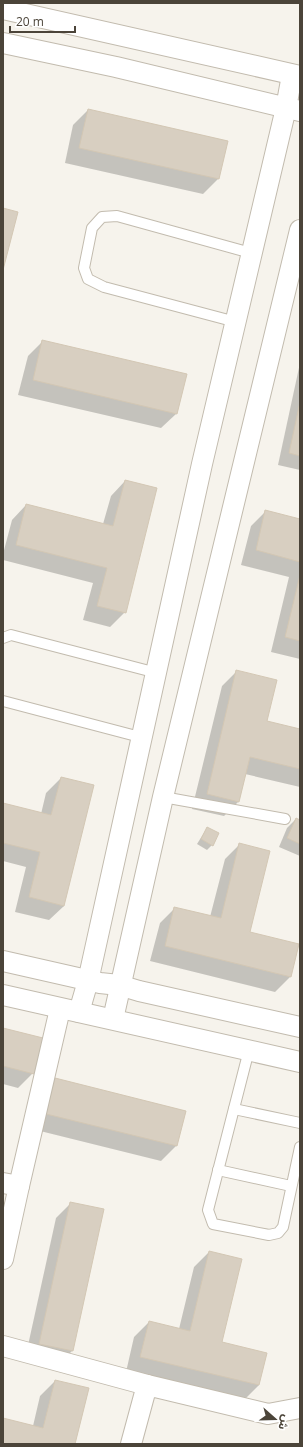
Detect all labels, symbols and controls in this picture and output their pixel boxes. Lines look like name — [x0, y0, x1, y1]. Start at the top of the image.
scale bar — [10, 8, 75, 34]
text: 20 m — [16, 13, 44, 30]
north arrow — [255, 1399, 295, 1439]
text: ش — [275, 1413, 294, 1432]

